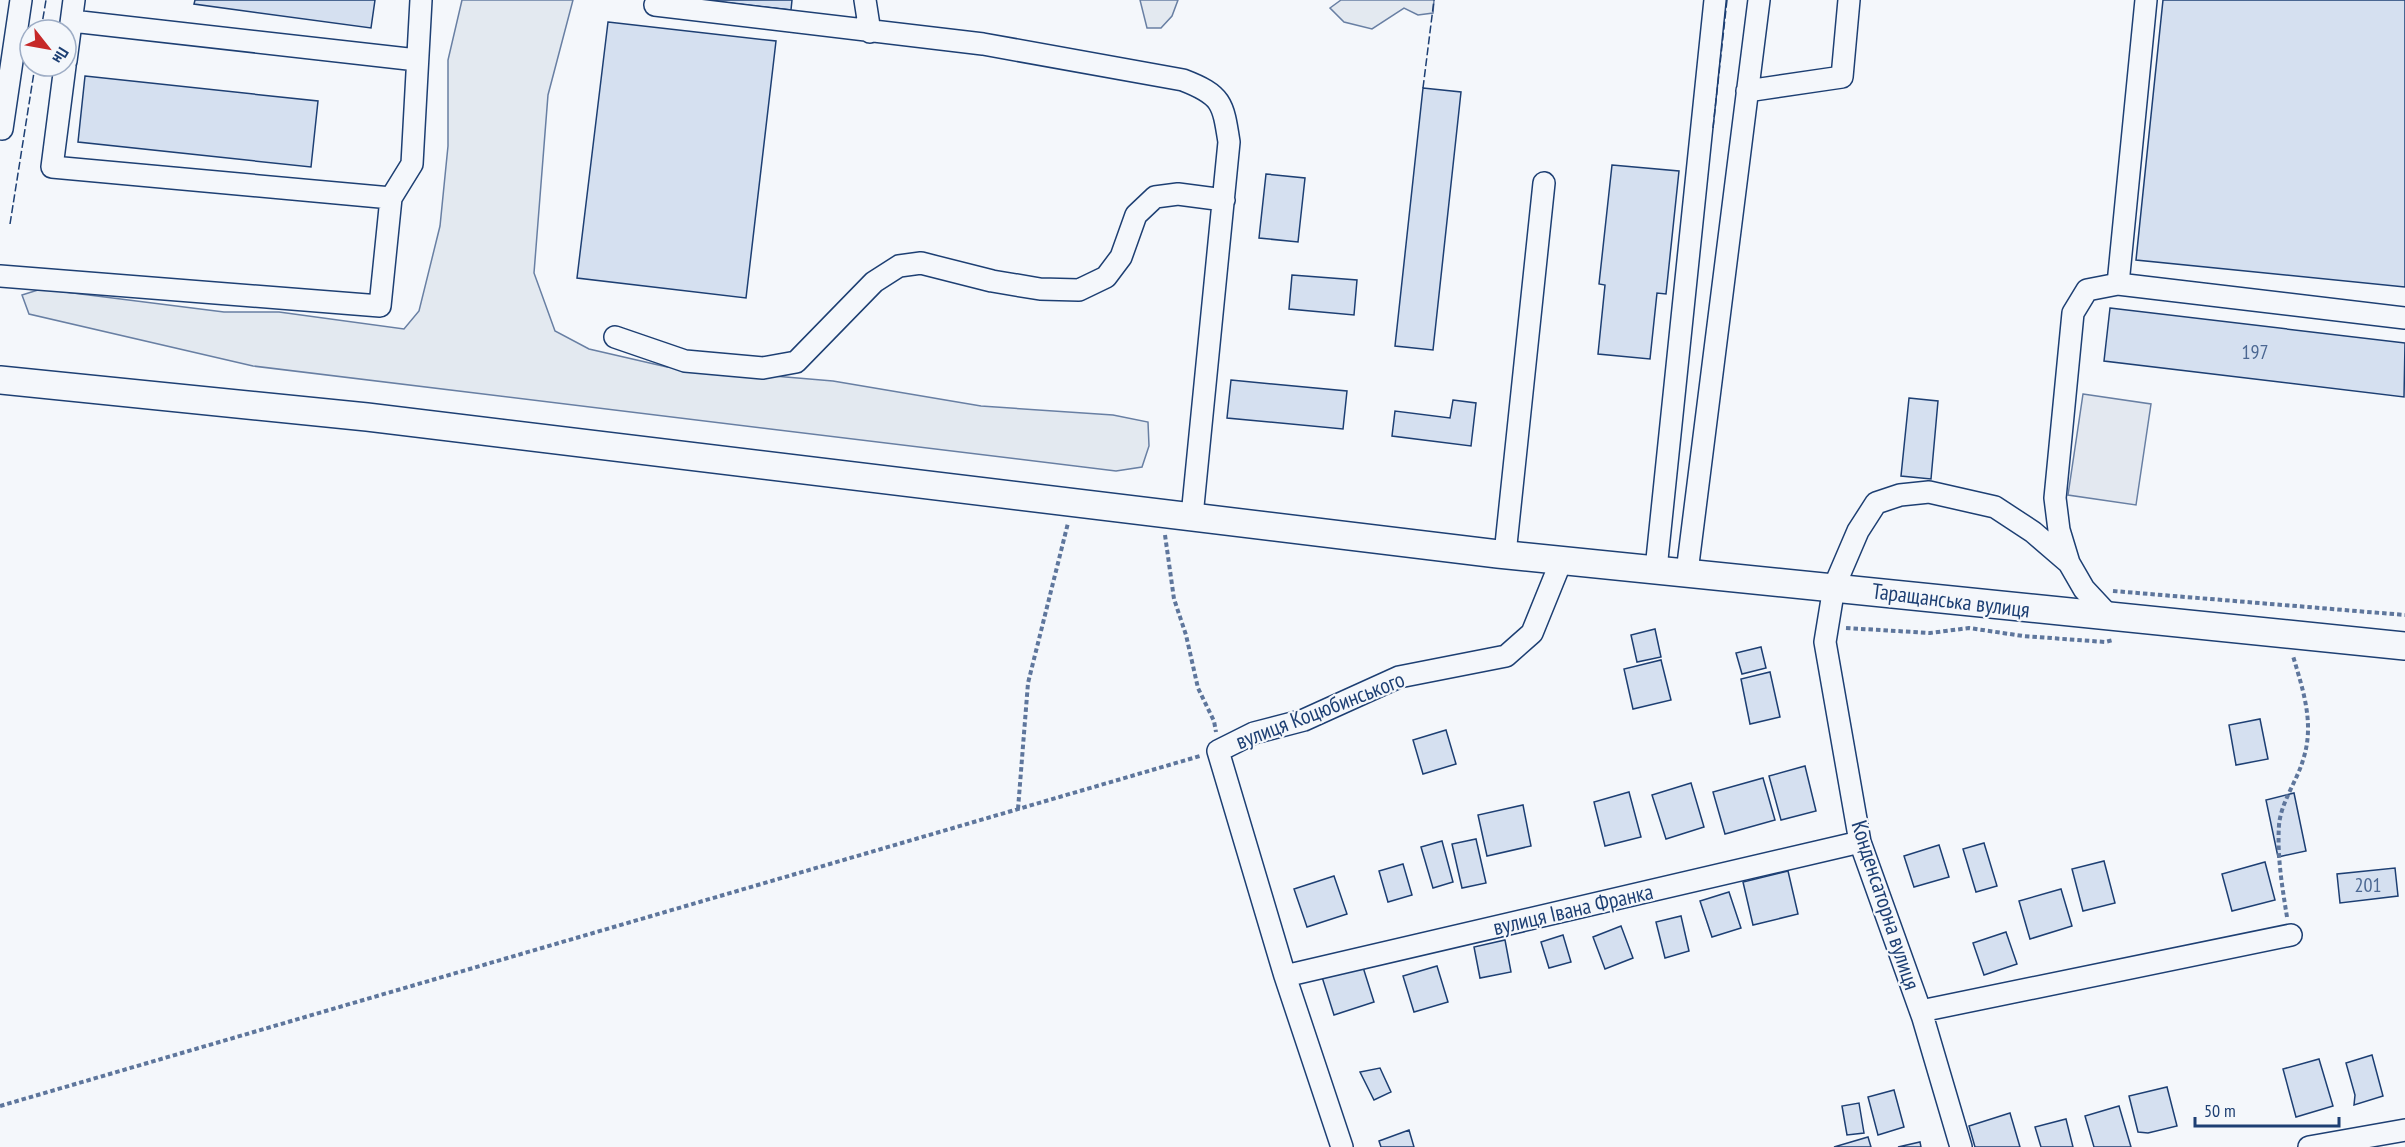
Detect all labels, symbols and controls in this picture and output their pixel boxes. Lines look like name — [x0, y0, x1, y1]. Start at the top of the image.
north arrow — [18, 18, 78, 78]
text: Пн — [48, 44, 73, 68]
house number: 197 — [2242, 339, 2269, 365]
street label: Таращанська вулиця — [1871, 576, 2031, 624]
street label: вулиця Коцюбинського — [1232, 665, 1408, 755]
street label: Конденсаторна вулиця — [1845, 817, 1927, 993]
house number: 201 — [2355, 872, 2382, 898]
street label: вулиця Івана Франка — [1490, 877, 1656, 941]
scale bar — [2195, 1090, 2339, 1128]
text: 50 m — [2204, 1099, 2236, 1122]

